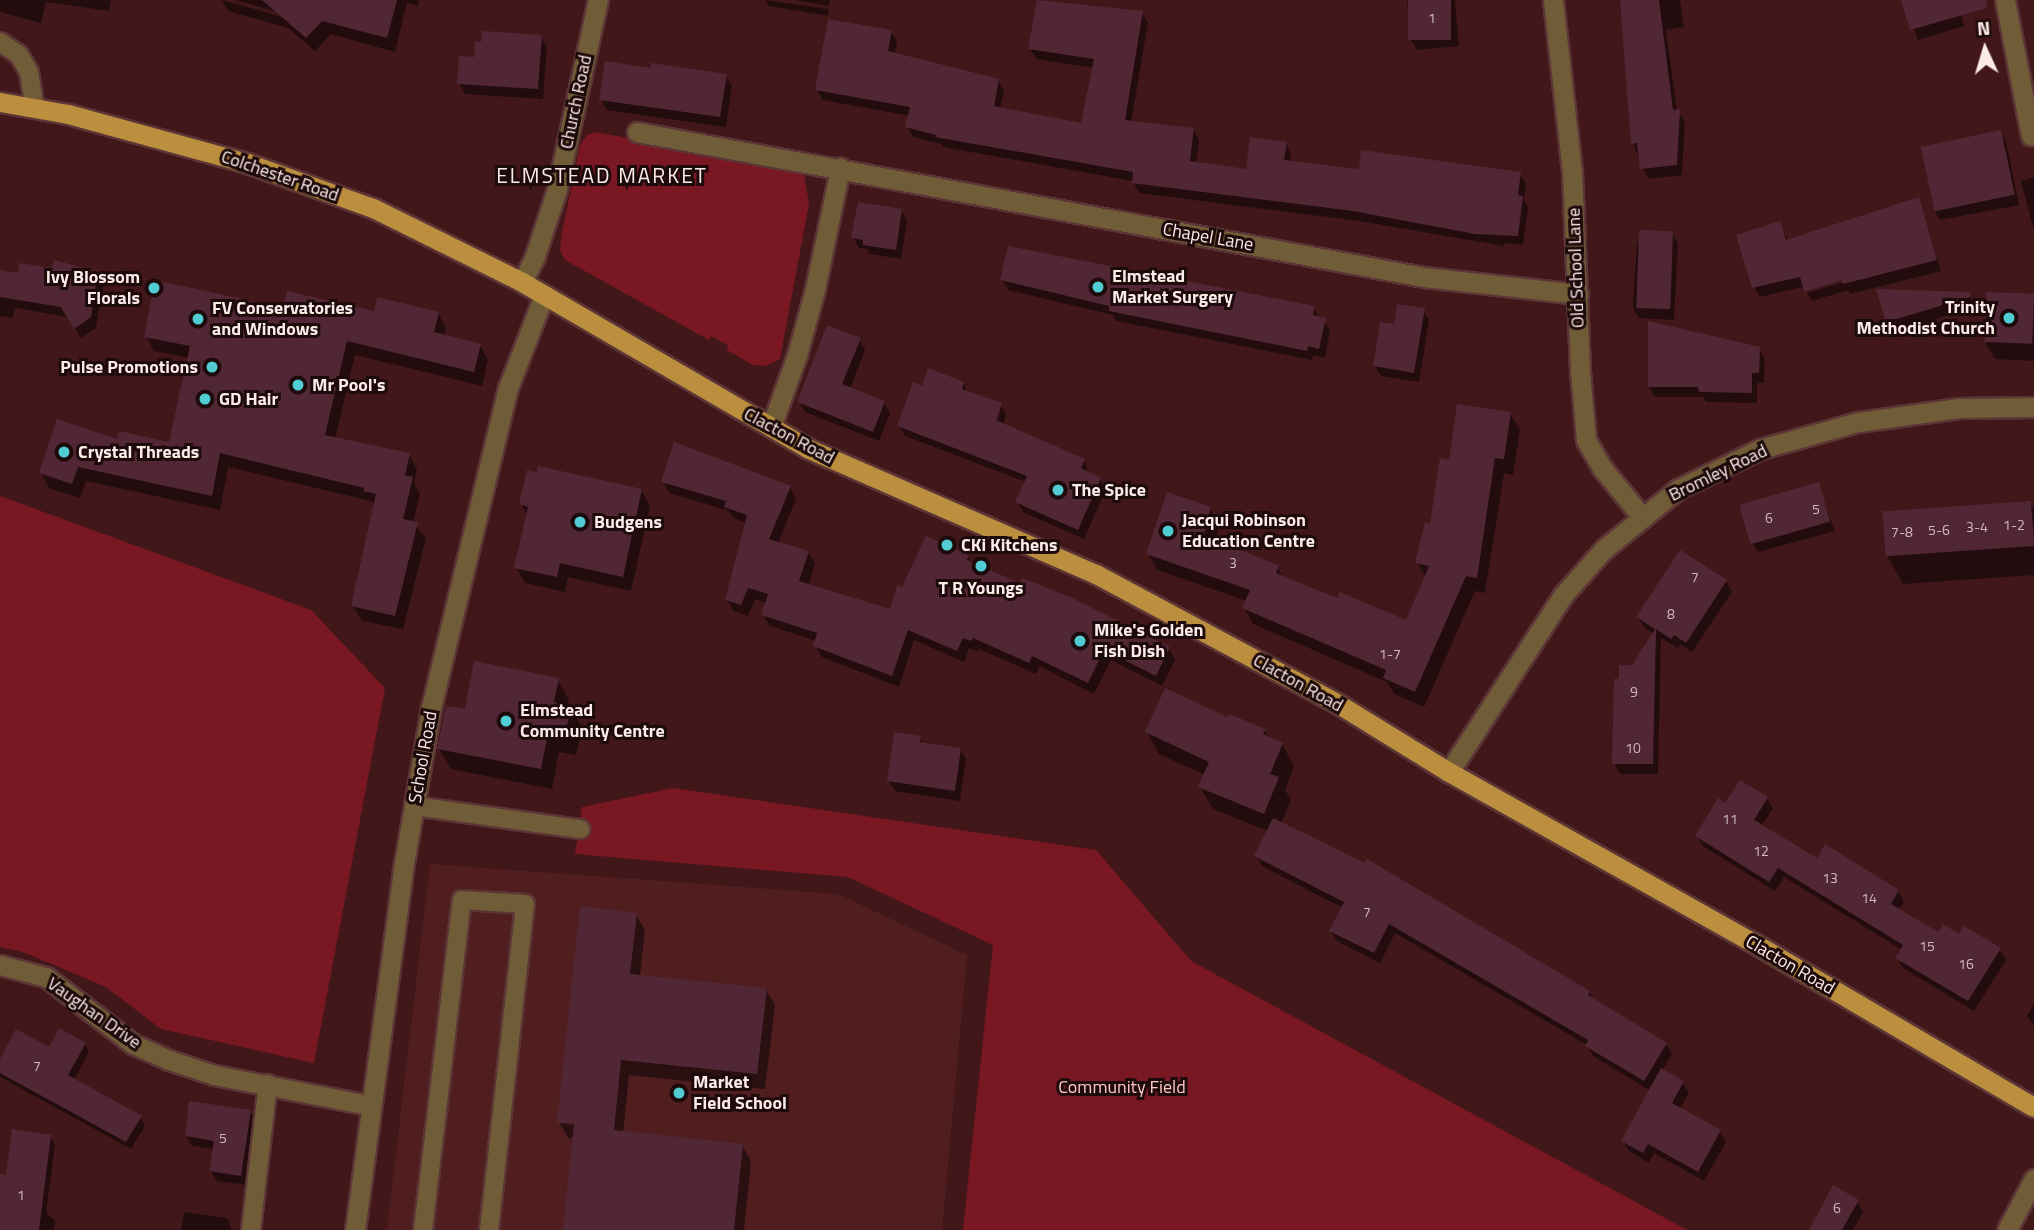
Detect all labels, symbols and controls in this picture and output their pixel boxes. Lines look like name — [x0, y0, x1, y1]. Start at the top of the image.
house number: 1 — [1428, 10, 1436, 26]
text: N — [1976, 13, 1991, 42]
north arrow — [1950, 14, 2020, 84]
street label: Church Road — [556, 53, 596, 151]
street label: Colchester Road — [218, 146, 342, 206]
district label: ELMSTEAD MARKET — [498, 162, 706, 188]
street label: Old School Lane — [1563, 208, 1589, 328]
street label: Chapel Lane — [1161, 218, 1255, 256]
place label: Elmstead Market Surgery — [1112, 266, 1233, 308]
place label: Ivy Blossom Florals — [46, 267, 140, 310]
marker: Elmstead Market Surgery — [1090, 279, 1106, 295]
marker: Ivy Blossom Florals — [146, 280, 162, 296]
place label: Trinity Methodist Church — [1857, 297, 1995, 340]
place label: FV Conservatories and Windows — [212, 298, 353, 340]
marker: Trinity Methodist Church — [2001, 310, 2017, 326]
marker: FV Conservatories and Windows — [190, 311, 206, 327]
place label: Pulse Promotions — [60, 356, 198, 378]
marker: Pulse Promotions — [204, 359, 220, 375]
place label: Mr Pool's — [312, 374, 386, 396]
marker: Mr Pool's — [290, 377, 306, 393]
place label: GD Hair — [219, 388, 278, 410]
marker: GD Hair — [197, 391, 213, 407]
street label: Clacton Road — [740, 403, 838, 469]
street label: Bromley Road — [1665, 440, 1771, 506]
place label: Crystal Threads — [78, 441, 199, 463]
marker: Crystal Threads — [56, 444, 72, 460]
place label: The Spice — [1072, 479, 1146, 501]
marker: The Spice — [1050, 482, 1066, 498]
house number: 5 — [1812, 501, 1820, 517]
place label: Jacqui Robinson Education Centre — [1182, 510, 1315, 552]
house number: 6 — [1765, 510, 1773, 526]
place label: Budgens — [594, 511, 662, 533]
marker: Budgens — [572, 514, 588, 530]
house number: 1-2 — [2003, 517, 2025, 533]
house number: 3-4 — [1966, 519, 1988, 535]
house number: 5-6 — [1928, 522, 1950, 538]
marker: Jacqui Robinson Education Centre — [1160, 523, 1176, 539]
house number: 7-8 — [1891, 524, 1913, 540]
place label: CKi Kitchens — [961, 534, 1058, 556]
marker: CKi Kitchens — [939, 537, 955, 553]
house number: 3 — [1229, 555, 1237, 571]
marker: T R Youngs — [973, 558, 989, 574]
house number: 7 — [1691, 569, 1699, 585]
place label: T R Youngs — [939, 577, 1023, 599]
house number: 8 — [1667, 606, 1675, 622]
place label: Mike's Golden Fish Dish — [1094, 620, 1203, 662]
marker: Mike's Golden Fish Dish — [1072, 633, 1088, 649]
house number: 1-7 — [1379, 646, 1401, 662]
street label: Clacton Road — [1249, 649, 1347, 717]
house number: 9 — [1630, 684, 1638, 700]
place label: Elmstead Community Centre — [520, 700, 665, 742]
street label: School Road — [404, 709, 442, 805]
marker: Elmstead Community Centre — [498, 713, 514, 729]
house number: 10 — [1625, 740, 1641, 756]
house number: 11 — [1722, 811, 1738, 827]
house number: 12 — [1753, 843, 1769, 859]
house number: 13 — [1822, 870, 1838, 886]
house number: 14 — [1861, 890, 1877, 906]
house number: 7 — [1363, 904, 1371, 920]
street label: Clacton Road — [1742, 931, 1838, 999]
house number: 15 — [1919, 938, 1935, 954]
house number: 16 — [1958, 956, 1974, 972]
street label: Vaughan Drive — [43, 973, 145, 1053]
house number: 7 — [33, 1058, 41, 1074]
place label: Market Field School — [693, 1072, 787, 1114]
park label: Community Field — [1058, 1076, 1186, 1098]
marker: Market Field School — [671, 1085, 687, 1101]
house number: 5 — [219, 1130, 227, 1146]
house number: 1 — [17, 1187, 25, 1203]
house number: 6 — [1833, 1200, 1841, 1216]

